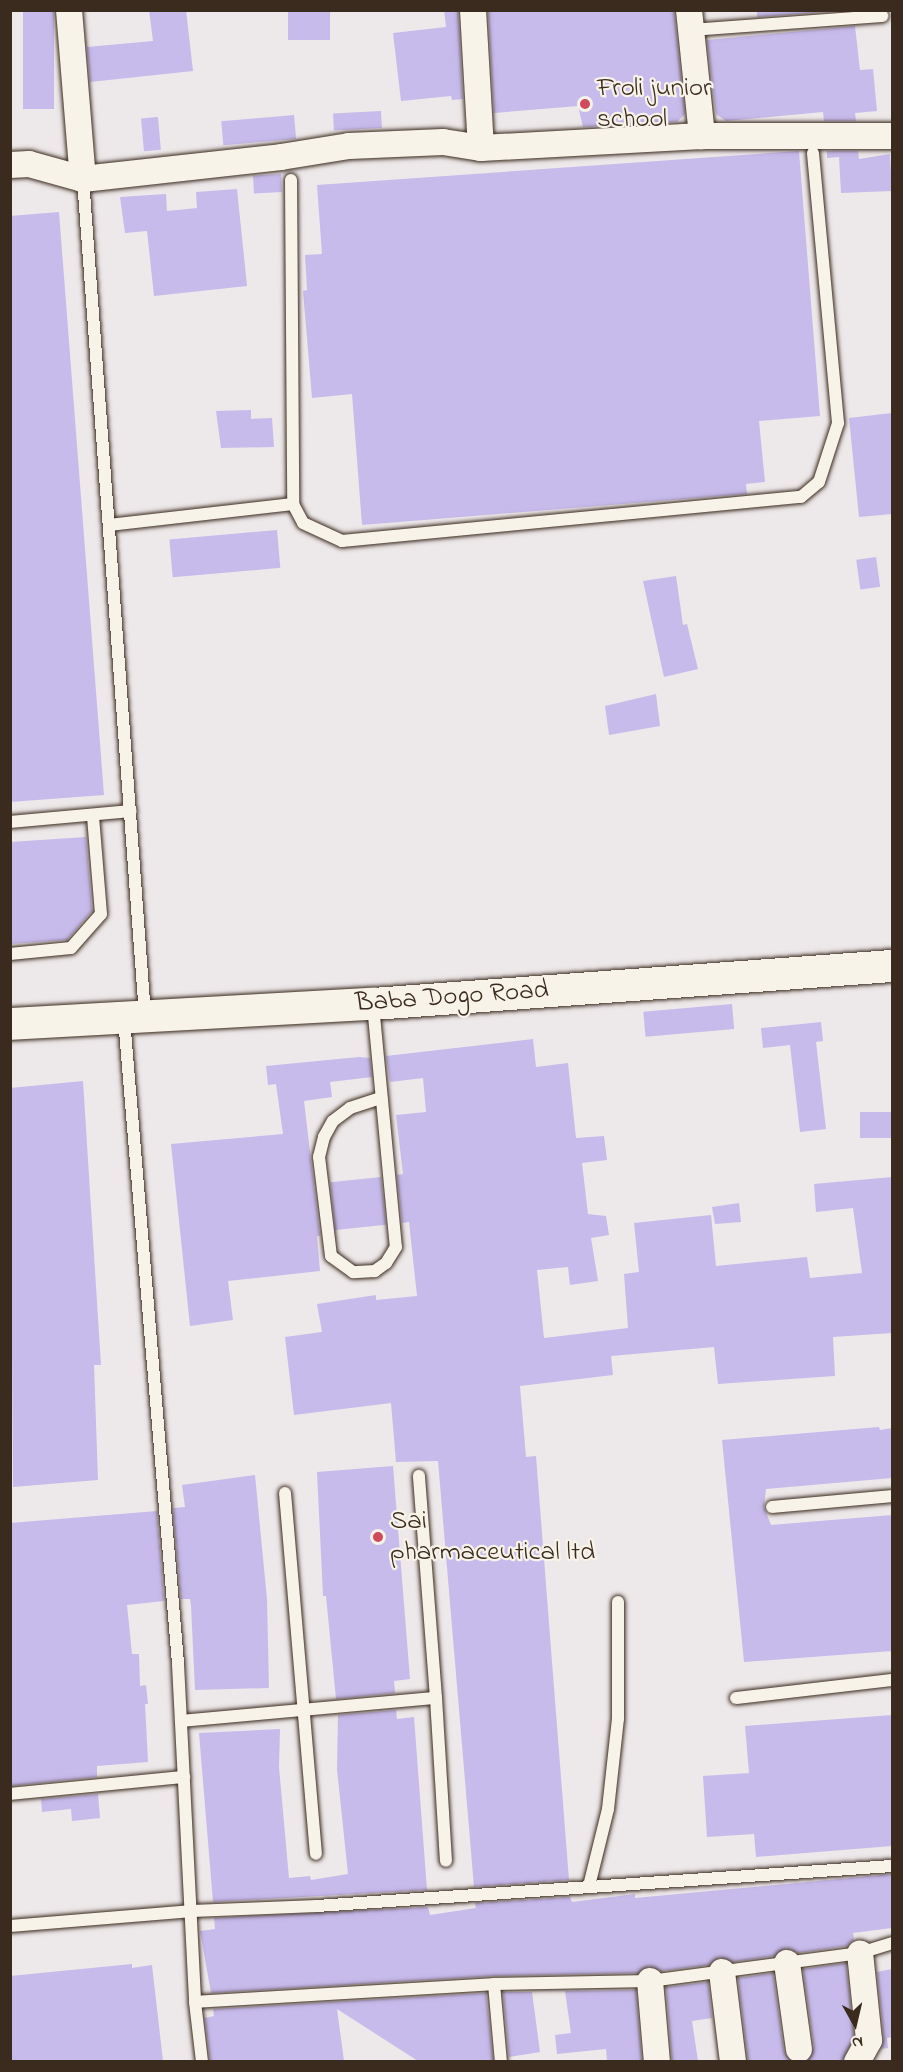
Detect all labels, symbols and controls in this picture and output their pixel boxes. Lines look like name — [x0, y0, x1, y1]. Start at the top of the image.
place label: Froli junior school — [597, 72, 711, 135]
marker: Froli junior school — [578, 97, 592, 111]
street label: Baba Dogo Road — [354, 974, 550, 1020]
place label: Sai pharmaceutical ltd — [390, 1505, 595, 1568]
marker: Sai pharmaceutical ltd — [371, 1530, 385, 1544]
north arrow — [825, 1994, 885, 2054]
text: N — [850, 2029, 865, 2054]

